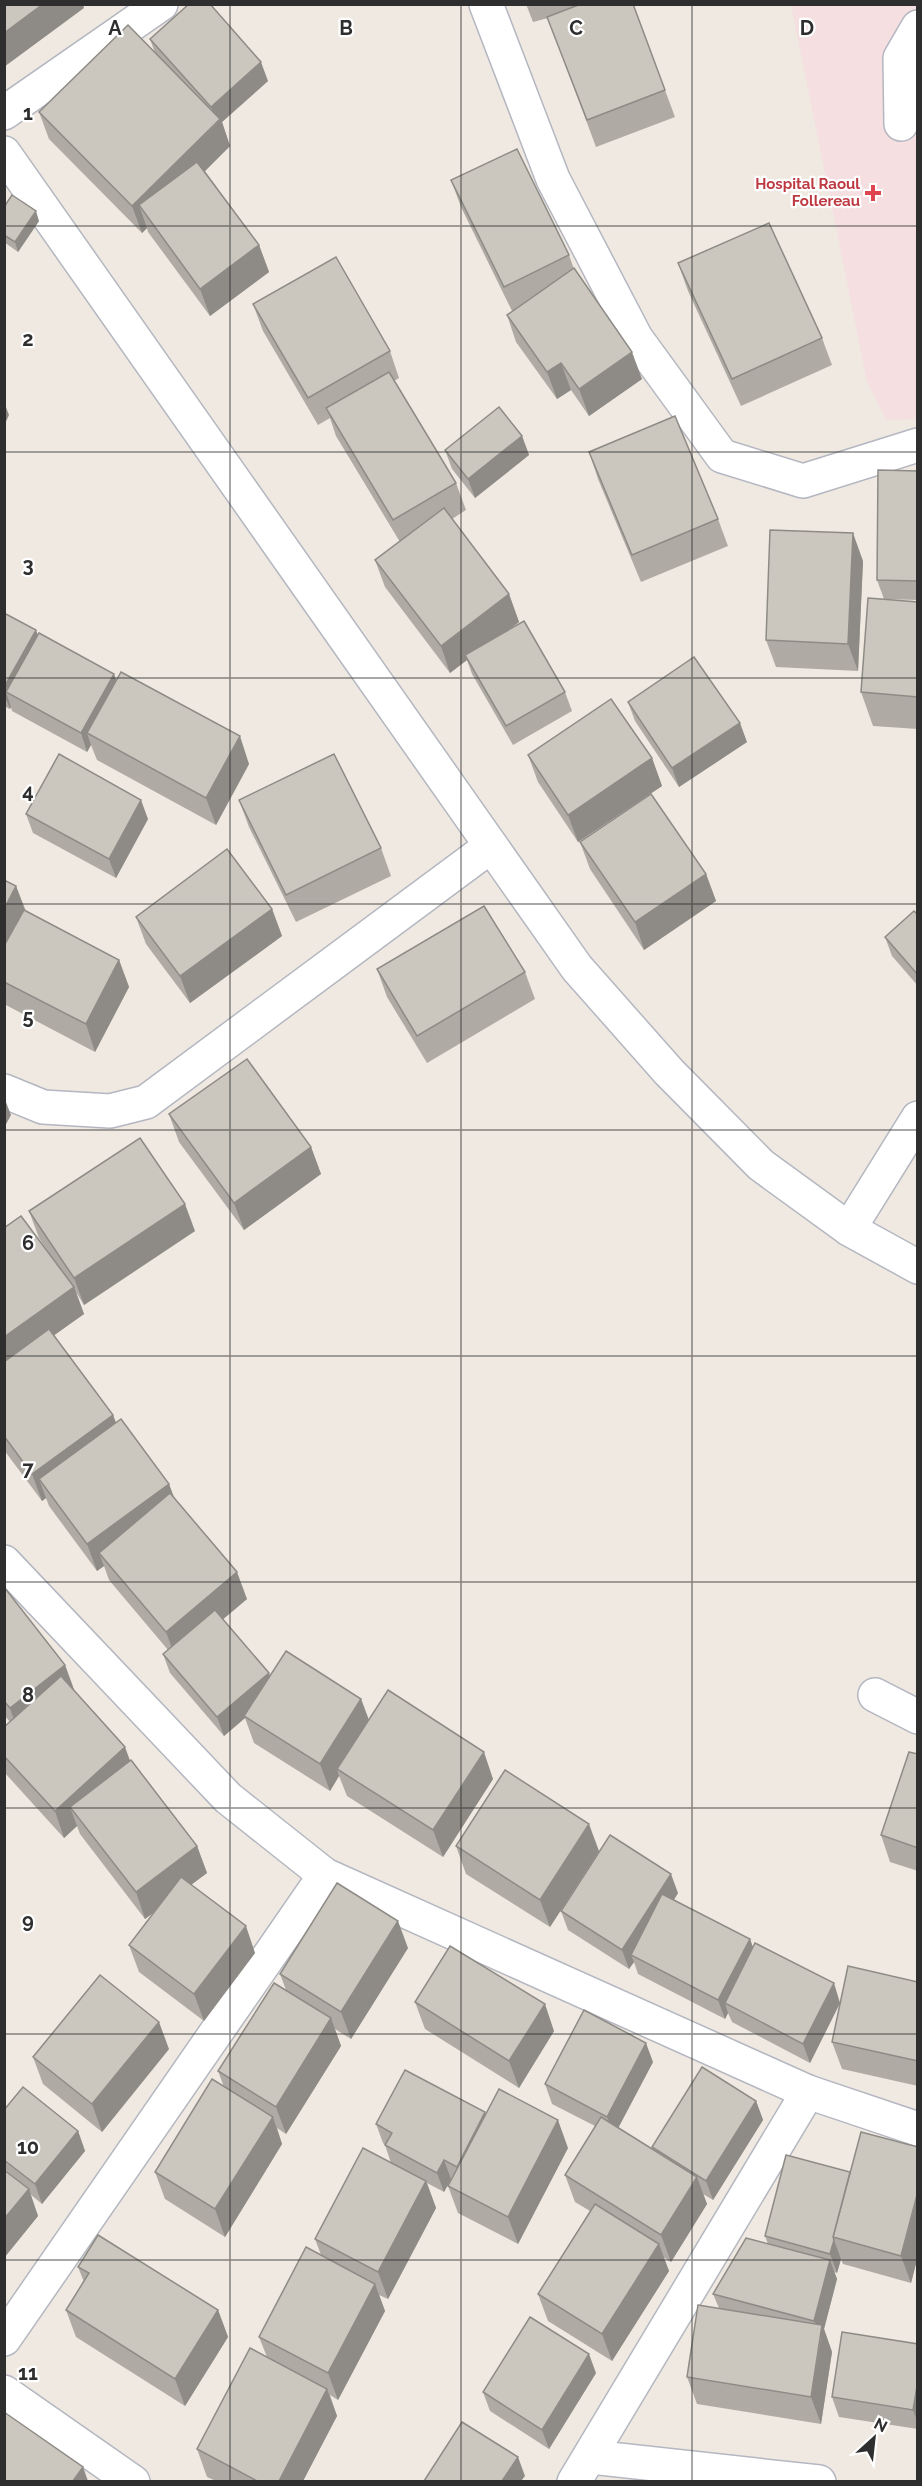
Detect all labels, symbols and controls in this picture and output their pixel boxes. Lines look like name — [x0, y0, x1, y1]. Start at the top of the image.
text: A — [108, 16, 122, 40]
text: B — [339, 16, 353, 40]
text: C — [569, 16, 583, 40]
text: D — [800, 16, 814, 40]
text: 1 — [23, 101, 33, 125]
place label: Hospital Raoul Follereau — [755, 175, 860, 210]
marker: Hospital Raoul Follereau — [864, 184, 882, 202]
text: 2 — [22, 327, 34, 351]
text: 3 — [22, 553, 34, 577]
text: 4 — [22, 779, 34, 803]
text: 5 — [22, 1005, 34, 1029]
text: 6 — [22, 1231, 34, 1255]
text: 7 — [22, 1457, 34, 1481]
text: 8 — [22, 1683, 34, 1707]
text: 9 — [22, 1909, 34, 1933]
text: 10 — [17, 2135, 39, 2159]
text: 11 — [18, 2361, 38, 2385]
north arrow — [844, 2408, 904, 2468]
text: N — [871, 2414, 890, 2436]

